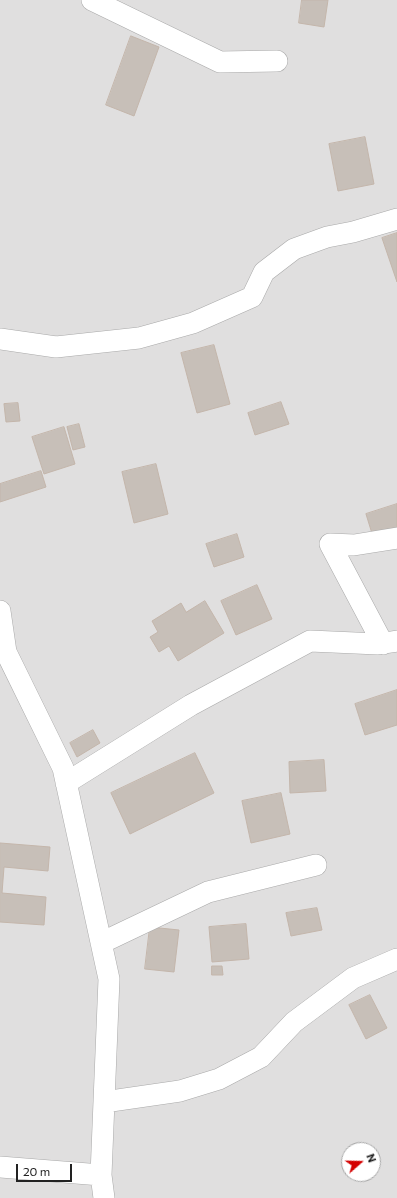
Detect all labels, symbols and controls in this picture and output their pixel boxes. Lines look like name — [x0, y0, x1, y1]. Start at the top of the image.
north arrow — [341, 1142, 381, 1182]
text: N — [364, 1152, 379, 1164]
scale bar — [18, 1156, 74, 1182]
text: 20 m — [23, 1164, 50, 1178]

